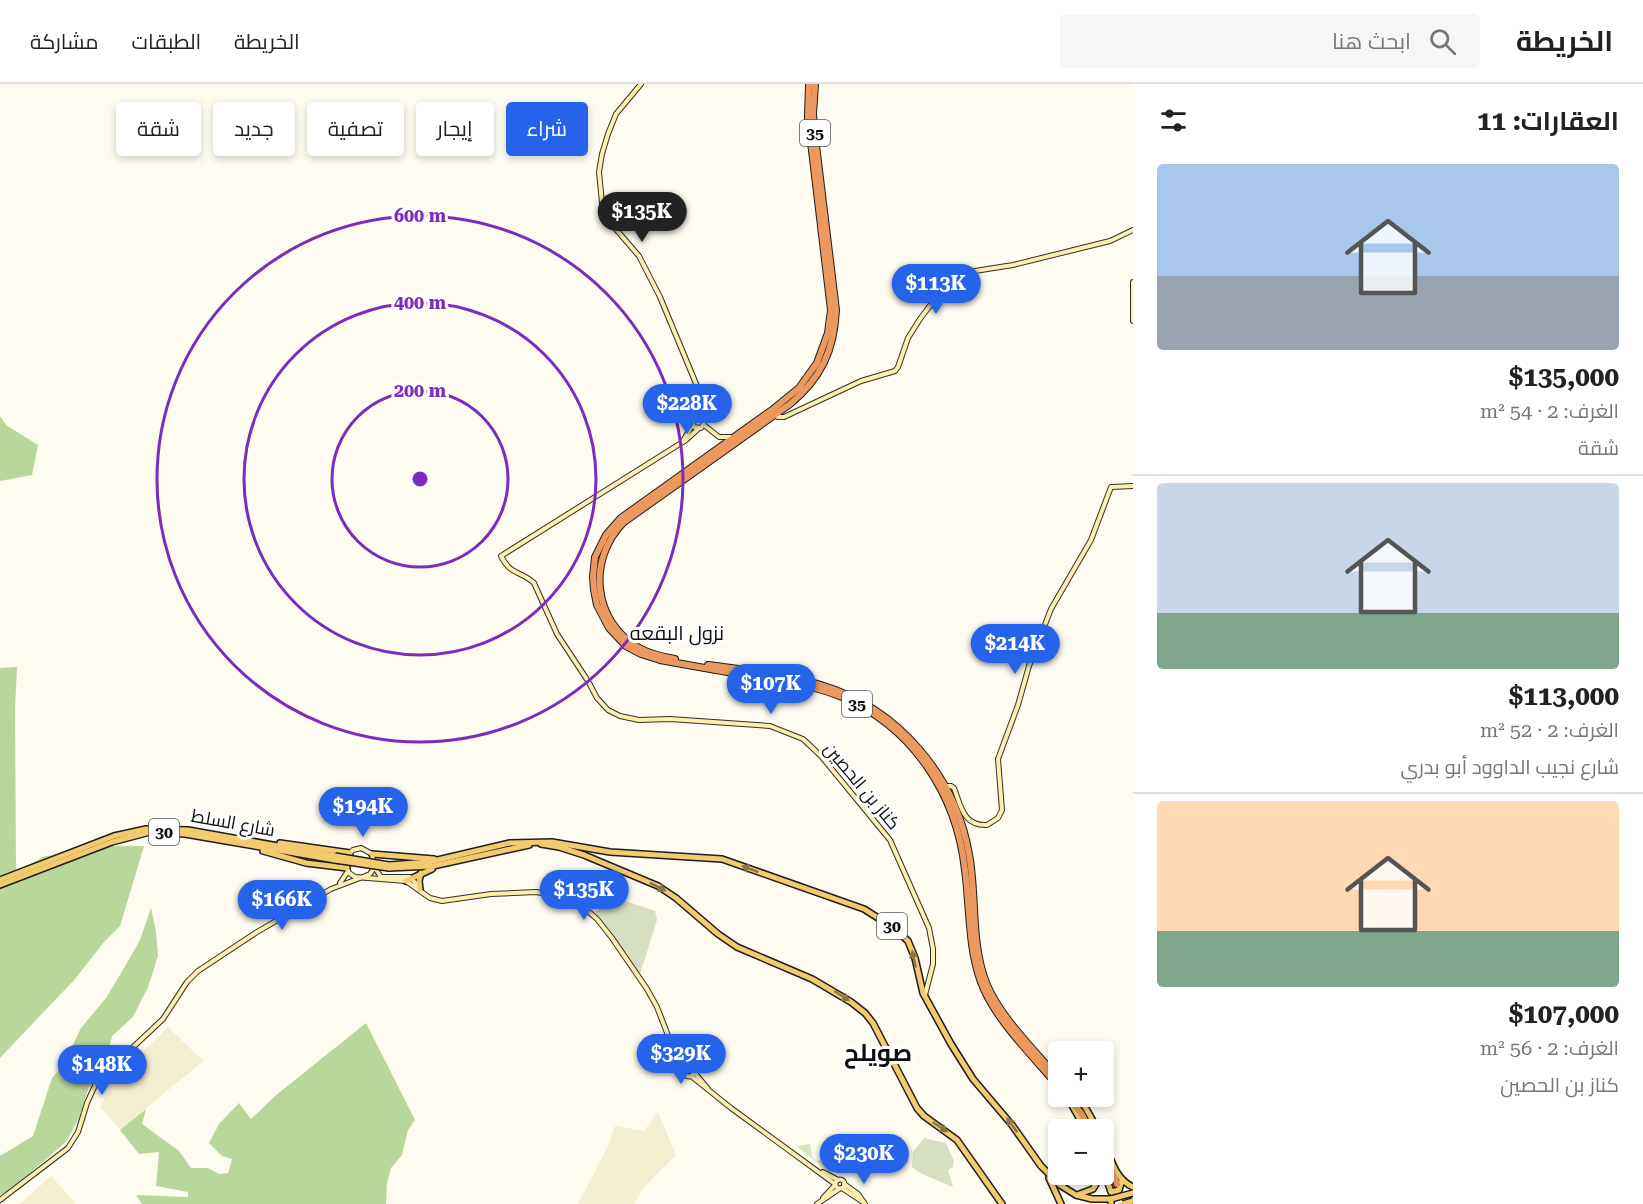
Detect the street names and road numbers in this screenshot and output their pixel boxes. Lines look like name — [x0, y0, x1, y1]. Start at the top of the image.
road number: 35 — [800, 120, 830, 146]
road number: 35 — [842, 691, 872, 717]
street label: كناز بن الحصين — [819, 738, 905, 834]
street label: شارع السلط — [189, 805, 277, 842]
road number: 30 — [149, 819, 179, 845]
road number: 30 — [877, 913, 907, 939]

